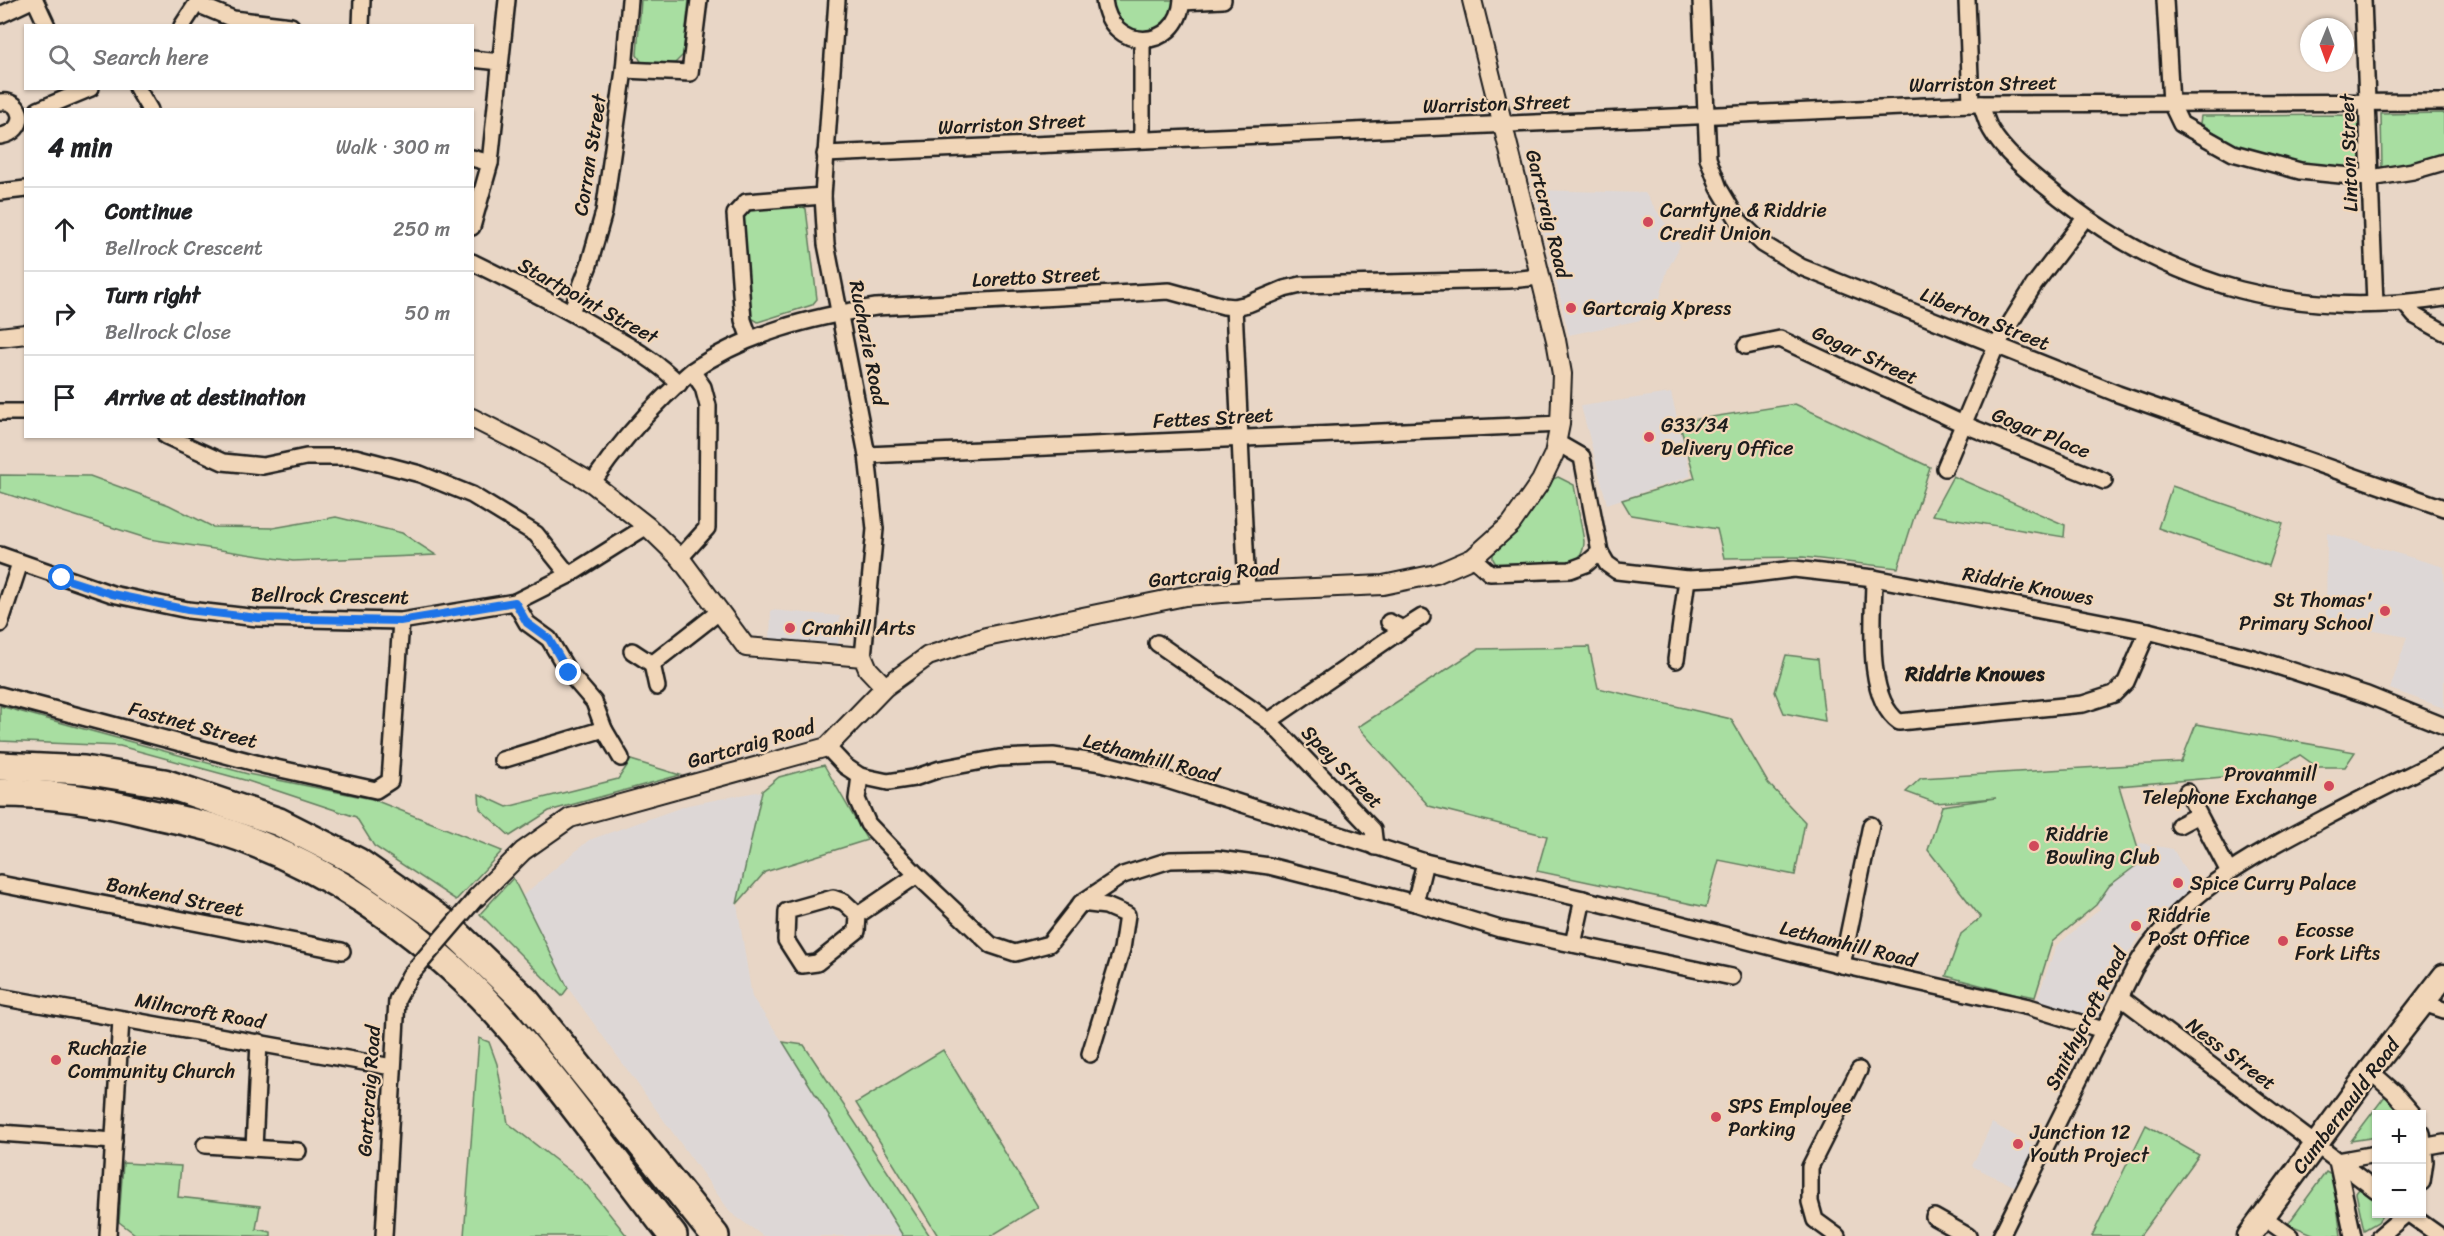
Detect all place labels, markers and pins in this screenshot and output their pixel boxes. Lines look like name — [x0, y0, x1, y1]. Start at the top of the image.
place label: Carntyne & Riddrie Credit Union — [1660, 193, 1827, 251]
marker: Carntyne & Riddrie Credit Union — [1641, 215, 1655, 229]
place label: Gartcraig Xpress — [1583, 291, 1732, 326]
marker: Gartcraig Xpress — [1564, 301, 1578, 315]
place label: G33/34 Delivery Office — [1661, 408, 1794, 466]
marker: G33/34 Delivery Office — [1642, 430, 1656, 444]
place label: St Thomas' Primary School — [2239, 583, 2374, 641]
marker: St Thomas' Primary School — [2378, 604, 2392, 618]
place label: Cranhill Arts — [802, 611, 916, 646]
marker: Cranhill Arts — [783, 621, 797, 635]
place label: Provanmill Telephone Exchange — [2142, 757, 2317, 815]
marker: Provanmill Telephone Exchange — [2322, 779, 2336, 793]
place label: Riddrie Bowling Club — [2046, 817, 2160, 875]
marker: Riddrie Bowling Club — [2027, 839, 2041, 853]
place label: Spice Curry Palace — [2190, 866, 2357, 901]
marker: Spice Curry Palace — [2171, 876, 2185, 890]
place label: Riddrie Post Office — [2148, 898, 2250, 956]
place label: Ecosse Fork Lifts — [2295, 913, 2381, 971]
marker: Riddrie Post Office — [2129, 919, 2143, 933]
marker: Ecosse Fork Lifts — [2276, 934, 2290, 948]
place label: Ruchazie Community Church — [68, 1031, 235, 1089]
marker: Ruchazie Community Church — [49, 1053, 63, 1067]
place label: SPS Employee Parking — [1728, 1089, 1852, 1147]
marker: SPS Employee Parking — [1709, 1110, 1723, 1124]
place label: Junction 12 Youth Project — [2029, 1115, 2150, 1173]
marker: Junction 12 Youth Project — [2011, 1137, 2025, 1151]

